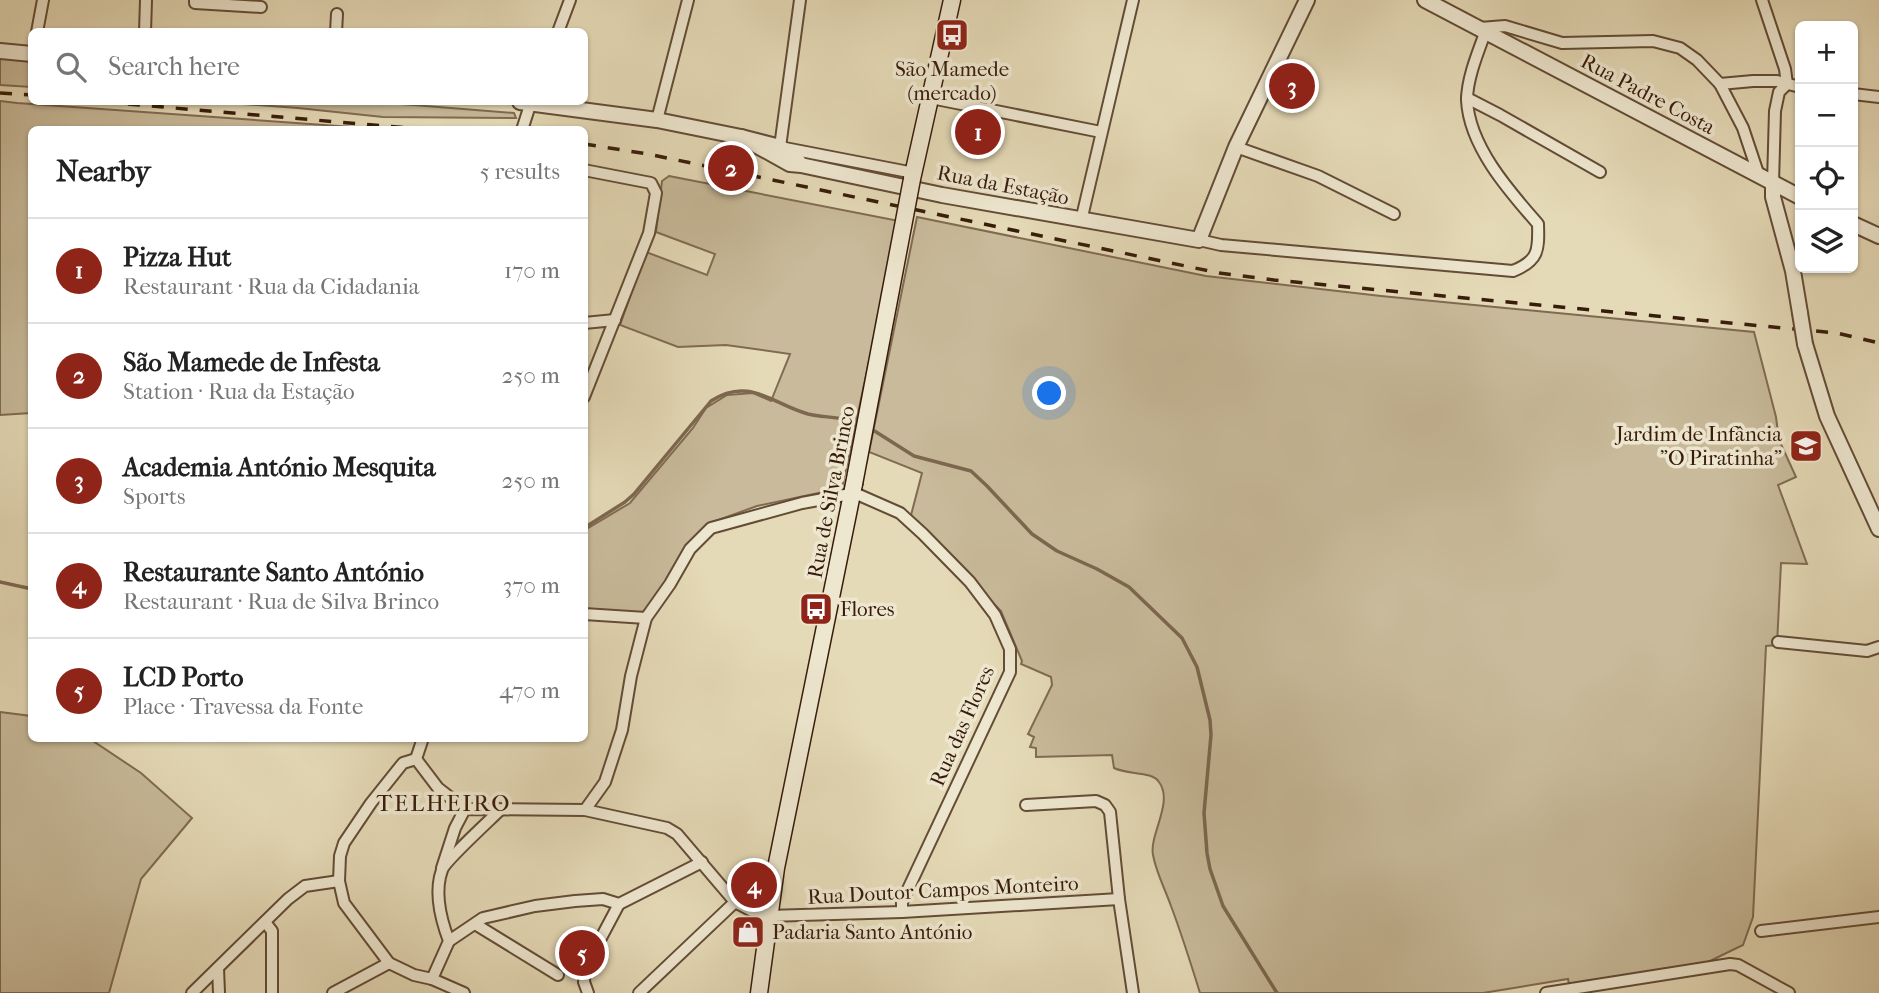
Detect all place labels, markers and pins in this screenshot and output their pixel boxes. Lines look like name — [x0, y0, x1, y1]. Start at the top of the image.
bus stop icon: São Mamede (mercado) — [933, 16, 971, 54]
place label: São Mamede (mercado) — [895, 57, 1009, 105]
pin: 3 — [1269, 60, 1315, 112]
pin: 1 — [955, 106, 1001, 158]
pin: 2 — [708, 142, 754, 194]
place label: Jardim de Infância "O Piratinha" — [1614, 422, 1782, 470]
school or university icon: Jardim de Infância "O Piratinha" — [1787, 427, 1825, 465]
bus stop icon: Flores — [797, 590, 835, 628]
place label: Flores — [840, 597, 895, 621]
pin: 4 — [731, 859, 777, 911]
shop icon: Padaria Santo António — [729, 913, 767, 951]
place label: Padaria Santo António — [772, 920, 972, 944]
pin: 5 — [559, 927, 605, 979]

